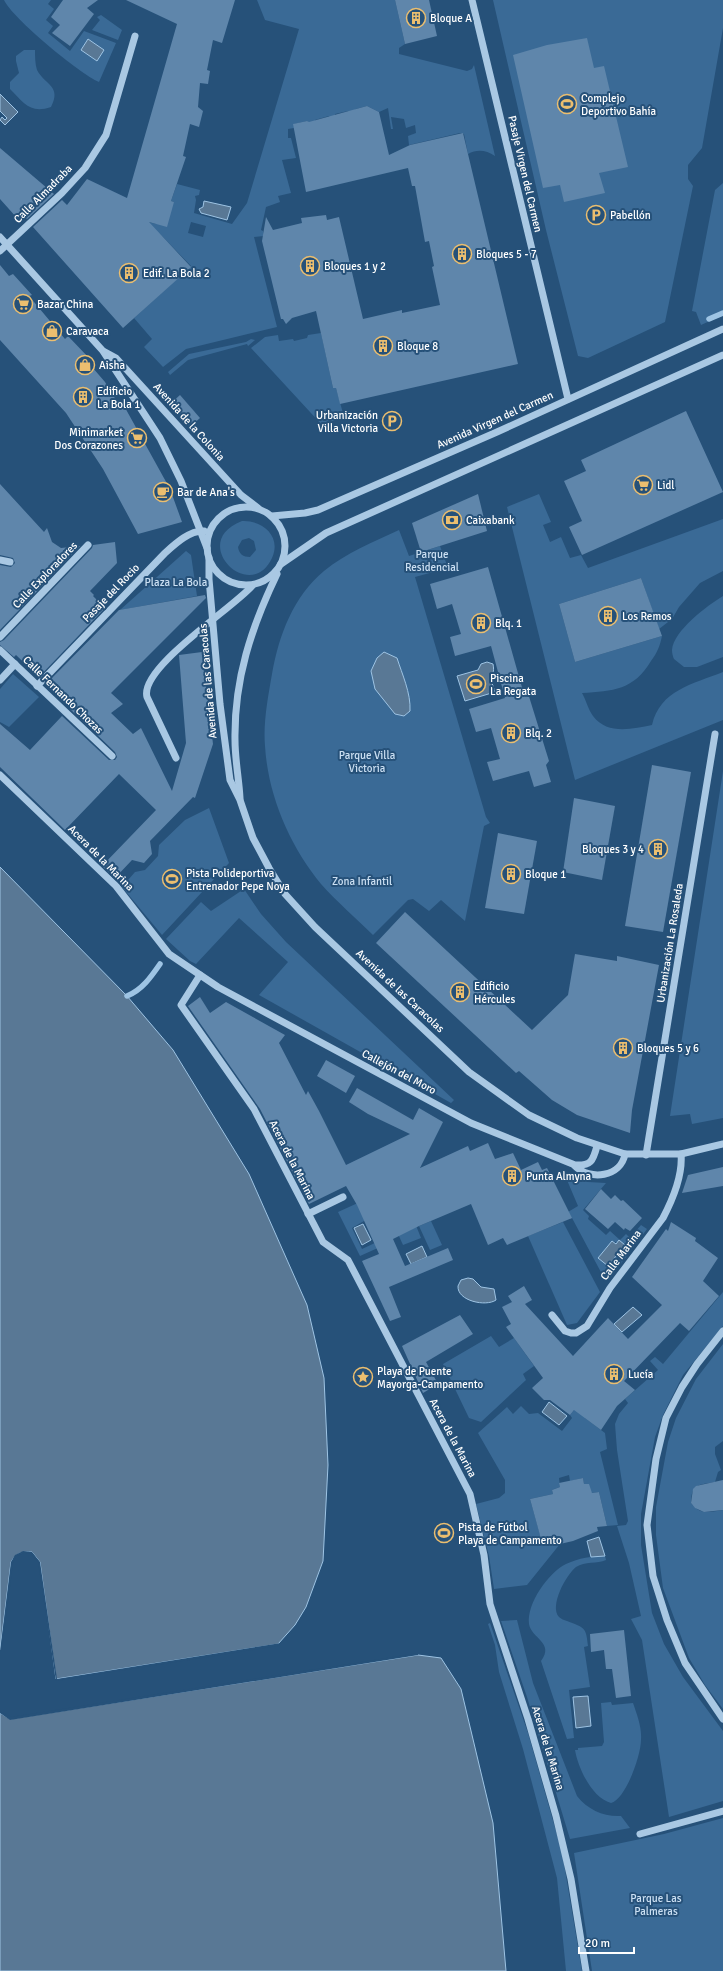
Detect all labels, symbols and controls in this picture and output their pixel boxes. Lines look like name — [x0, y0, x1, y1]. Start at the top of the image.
building icon: Bloque A — [405, 7, 427, 29]
place label: Bloque A — [430, 12, 472, 25]
place label: Complejo Deportivo Bahía — [581, 92, 656, 118]
sports icon: Complejo Deportivo Bahía — [556, 93, 578, 115]
street label: Pasaje Virgen del Carmen — [505, 114, 545, 234]
street label: Calle Almadraba — [11, 162, 75, 226]
parking icon: Pabellón — [585, 204, 607, 226]
place label: Pabellón — [610, 209, 651, 222]
building icon: Bloques 5 - 7 — [451, 243, 473, 265]
place label: Bloques 5 - 7 — [476, 248, 537, 261]
building icon: Bloques 1 y 2 — [299, 255, 321, 277]
place label: Bloques 1 y 2 — [324, 260, 386, 273]
building icon: Edif. La Bola 2 — [118, 262, 140, 284]
place label: Edif. La Bola 2 — [143, 267, 210, 280]
supermarket icon: Bazar China — [12, 293, 34, 315]
place label: Bazar China — [37, 298, 94, 311]
shop icon: Caravaca — [41, 320, 63, 342]
place label: Caravaca — [66, 325, 109, 338]
building icon: Bloque 8 — [372, 335, 394, 357]
place label: Bloque 8 — [397, 340, 438, 353]
shop icon: Aisha — [74, 354, 96, 376]
place label: Aisha — [99, 359, 126, 372]
street label: Avenida de la Colonia — [151, 380, 228, 464]
place label: Edificio La Bola 1 — [97, 385, 140, 411]
building icon: Edificio La Bola 1 — [72, 386, 94, 408]
street label: Avenida Virgen del Carmen — [435, 388, 555, 452]
place label: Urbanización Villa Victoria — [316, 409, 378, 435]
parking icon: Urbanización Villa Victoria — [381, 410, 403, 432]
place label: Minimarket Dos Corazones — [54, 426, 123, 452]
supermarket icon: Minimarket Dos Corazones — [126, 427, 148, 449]
supermarket icon: Lidl — [632, 474, 654, 496]
place label: Lidl — [657, 479, 675, 492]
cafe icon: Bar de Ana's — [152, 481, 174, 503]
place label: Bar de Ana's — [177, 486, 235, 499]
bank icon: Caixabank — [441, 509, 463, 531]
place label: Caixabank — [466, 514, 515, 527]
street label: Calle Exploradores — [10, 539, 80, 611]
park label: Parque Residencial — [405, 548, 459, 574]
street label: Pasaje del Rocio — [80, 561, 142, 625]
park label: Plaza La Bola — [145, 576, 208, 589]
building icon: Los Remos — [597, 605, 619, 627]
place label: Los Remos — [622, 610, 672, 623]
building icon: Blq. 1 — [470, 612, 492, 634]
place label: Blq. 1 — [495, 617, 522, 630]
street label: Avenida de las Caracolas — [196, 623, 220, 739]
street label: Calle Fernando Chozas — [20, 653, 106, 737]
place label: Piscina La Regata — [490, 672, 537, 698]
sports icon: Piscina La Regata — [465, 673, 487, 695]
building icon: Blq. 2 — [500, 722, 522, 744]
place label: Blq. 2 — [525, 727, 552, 740]
park label: Parque Villa Victoria — [339, 749, 396, 775]
street label: Acera de la Marina — [65, 822, 137, 894]
building icon: Bloques 3 y 4 — [647, 838, 669, 860]
place label: Bloques 3 y 4 — [582, 843, 644, 856]
building icon: Bloque 1 — [500, 863, 522, 885]
place label: Pista Polideportiva Entrenador Pepe Noya — [186, 867, 290, 893]
sports icon: Pista Polideportiva Entrenador Pepe Noya — [161, 868, 183, 890]
place label: Bloque 1 — [525, 868, 566, 881]
park label: Zona Infantil — [332, 875, 392, 888]
street label: Urbanización La Rosaleda — [654, 882, 686, 1004]
street label: Avenida de las Caracolas — [353, 947, 447, 1035]
place label: Edificio Hércules — [474, 980, 516, 1006]
building icon: Edificio Hércules — [449, 981, 471, 1003]
building icon: Bloques 5 y 6 — [612, 1037, 634, 1059]
place label: Bloques 5 y 6 — [637, 1042, 699, 1055]
street label: Callejón del Moro — [360, 1047, 439, 1097]
street label: Acera de la Marina — [266, 1118, 318, 1202]
building icon: Punta Almyna — [501, 1165, 523, 1187]
place label: Punta Almyna — [526, 1170, 592, 1183]
street label: Calle Marina — [598, 1227, 644, 1283]
building icon: Lucía — [603, 1363, 625, 1385]
place label: Playa de Puente Mayorga-Campamento — [377, 1365, 484, 1391]
place icon: Playa de Puente Mayorga-Campamento — [352, 1366, 374, 1388]
place label: Lucía — [628, 1368, 654, 1381]
street label: Acera de la Marina — [427, 1396, 479, 1480]
place label: Pista de Fútbol Playa de Campamento — [458, 1521, 562, 1547]
sports icon: Pista de Fútbol Playa de Campamento — [433, 1522, 455, 1544]
street label: Acera de la Marina — [529, 1704, 567, 1792]
park label: Parque Las Palmeras — [630, 1892, 682, 1918]
scale bar — [579, 1929, 634, 1955]
text: 20 m — [585, 1936, 610, 1951]

